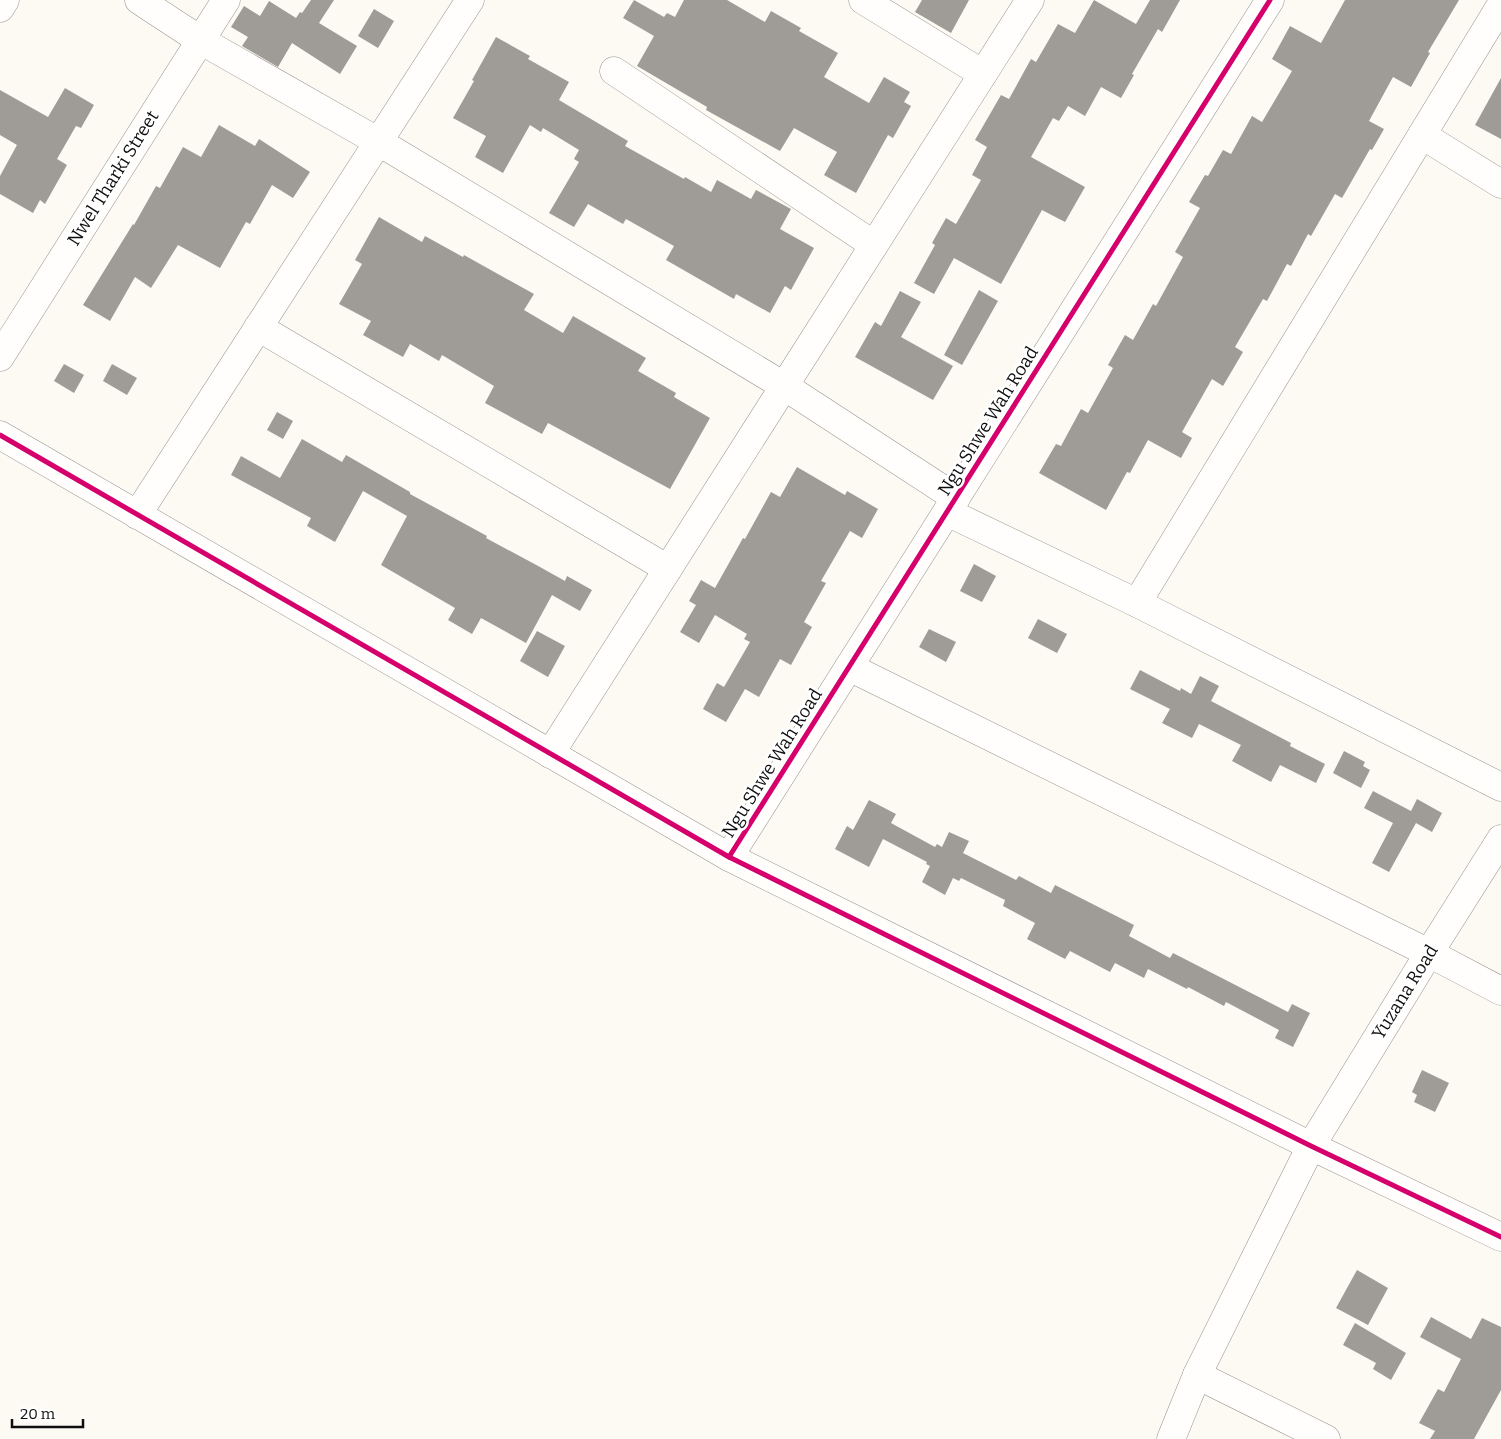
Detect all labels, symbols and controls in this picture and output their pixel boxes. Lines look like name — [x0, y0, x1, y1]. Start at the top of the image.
street label: Nwel Tharki Street — [63, 106, 164, 250]
street label: Ngu Shwe Wah Road — [933, 342, 1043, 500]
street label: Ngu Shwe Wah Road — [717, 684, 827, 842]
street label: Yuzana Road — [1367, 940, 1443, 1043]
scale bar — [12, 1396, 84, 1428]
text: 20 m — [20, 1405, 56, 1423]

